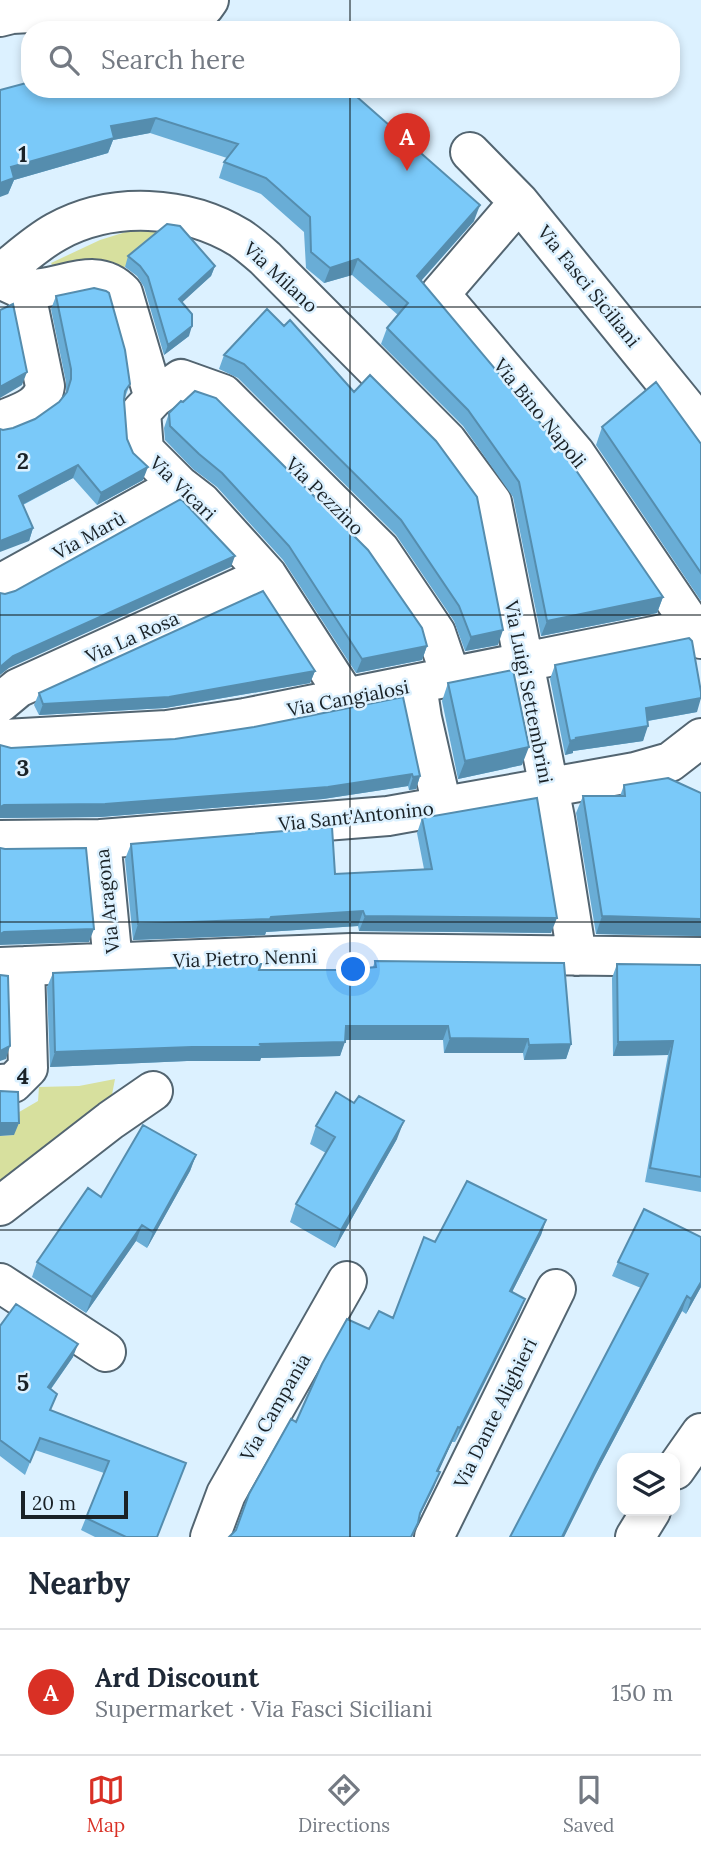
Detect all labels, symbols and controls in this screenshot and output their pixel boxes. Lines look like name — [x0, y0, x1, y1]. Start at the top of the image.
search box — [21, 21, 680, 98]
icon: search — [45, 41, 83, 79]
text: Search here — [101, 43, 245, 76]
pin: A — [384, 113, 430, 171]
text: 1 — [18, 139, 28, 168]
street label: Via Fasci Siciliani — [532, 220, 645, 352]
street label: Via Milano — [238, 236, 323, 317]
street label: Via Bino Napoli — [488, 353, 592, 473]
text: 2 — [17, 446, 29, 475]
street label: Via Vicari — [144, 450, 221, 526]
street label: Via Pezzino — [280, 451, 369, 540]
street label: Via Marù — [48, 505, 129, 565]
street label: Via Luigi Settembrini — [499, 598, 559, 786]
street label: Via La Rosa — [81, 606, 183, 669]
street label: Via Cangialosi — [284, 674, 411, 722]
text: 3 — [17, 753, 29, 782]
street label: Via Sant'Antonino — [276, 796, 435, 836]
street label: Via Aragona — [90, 847, 125, 955]
street label: Via Pietro Nenni — [172, 943, 317, 973]
your location — [336, 952, 370, 986]
text: 4 — [17, 1061, 29, 1090]
street label: Via Dante Alighieri — [448, 1334, 542, 1493]
street label: Via Campania — [234, 1349, 316, 1466]
text: 5 — [17, 1368, 29, 1397]
map controls — [617, 1453, 680, 1516]
button: layers — [617, 1453, 680, 1516]
scale bar — [21, 1488, 128, 1520]
text: 20 m — [32, 1491, 76, 1515]
text: Nearby — [28, 1564, 130, 1602]
text: Ard Discount — [95, 1661, 259, 1694]
text: A — [43, 1678, 59, 1707]
text: 150 m — [611, 1678, 673, 1707]
text: Supermarket · Via Fasci Siciliani — [95, 1694, 432, 1723]
tab: Map — [87, 1771, 125, 1837]
tab: Directions — [298, 1771, 390, 1837]
tab: Saved — [563, 1771, 614, 1837]

